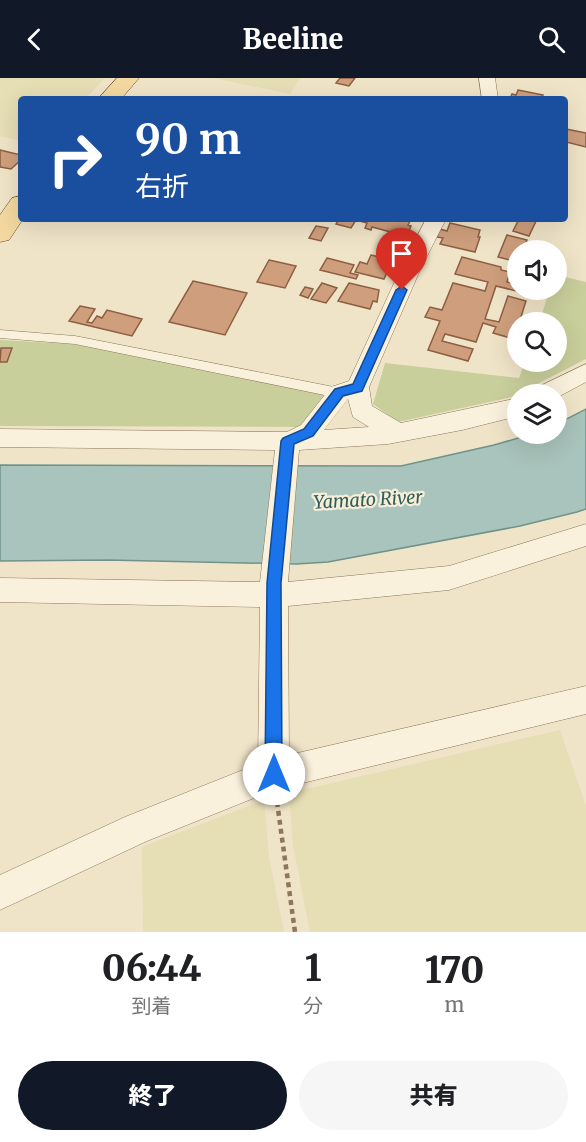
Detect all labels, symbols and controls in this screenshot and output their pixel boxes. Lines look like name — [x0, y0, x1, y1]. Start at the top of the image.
text: Beeline — [243, 22, 343, 56]
icon: back — [18, 23, 51, 56]
icon: search — [535, 23, 568, 56]
text: 90 m — [135, 113, 241, 165]
icon: right — [36, 120, 114, 198]
text: 右折 — [135, 169, 189, 203]
pin — [376, 228, 427, 290]
icon: arrive — [385, 237, 418, 270]
map controls — [507, 240, 567, 444]
button: sound — [507, 240, 567, 300]
button: search — [507, 312, 567, 372]
button: layers — [507, 384, 567, 444]
water label: Yamato River — [313, 485, 424, 514]
position arrow — [242, 742, 306, 806]
text: 06:44 — [102, 946, 201, 991]
text: 1 — [305, 946, 322, 991]
text: 170 — [425, 948, 484, 993]
text: m — [445, 992, 464, 1017]
text: 到着 — [132, 993, 172, 1018]
text: 分 — [303, 993, 323, 1018]
button: 終了 — [18, 1061, 287, 1130]
button: 共有 — [299, 1061, 568, 1130]

